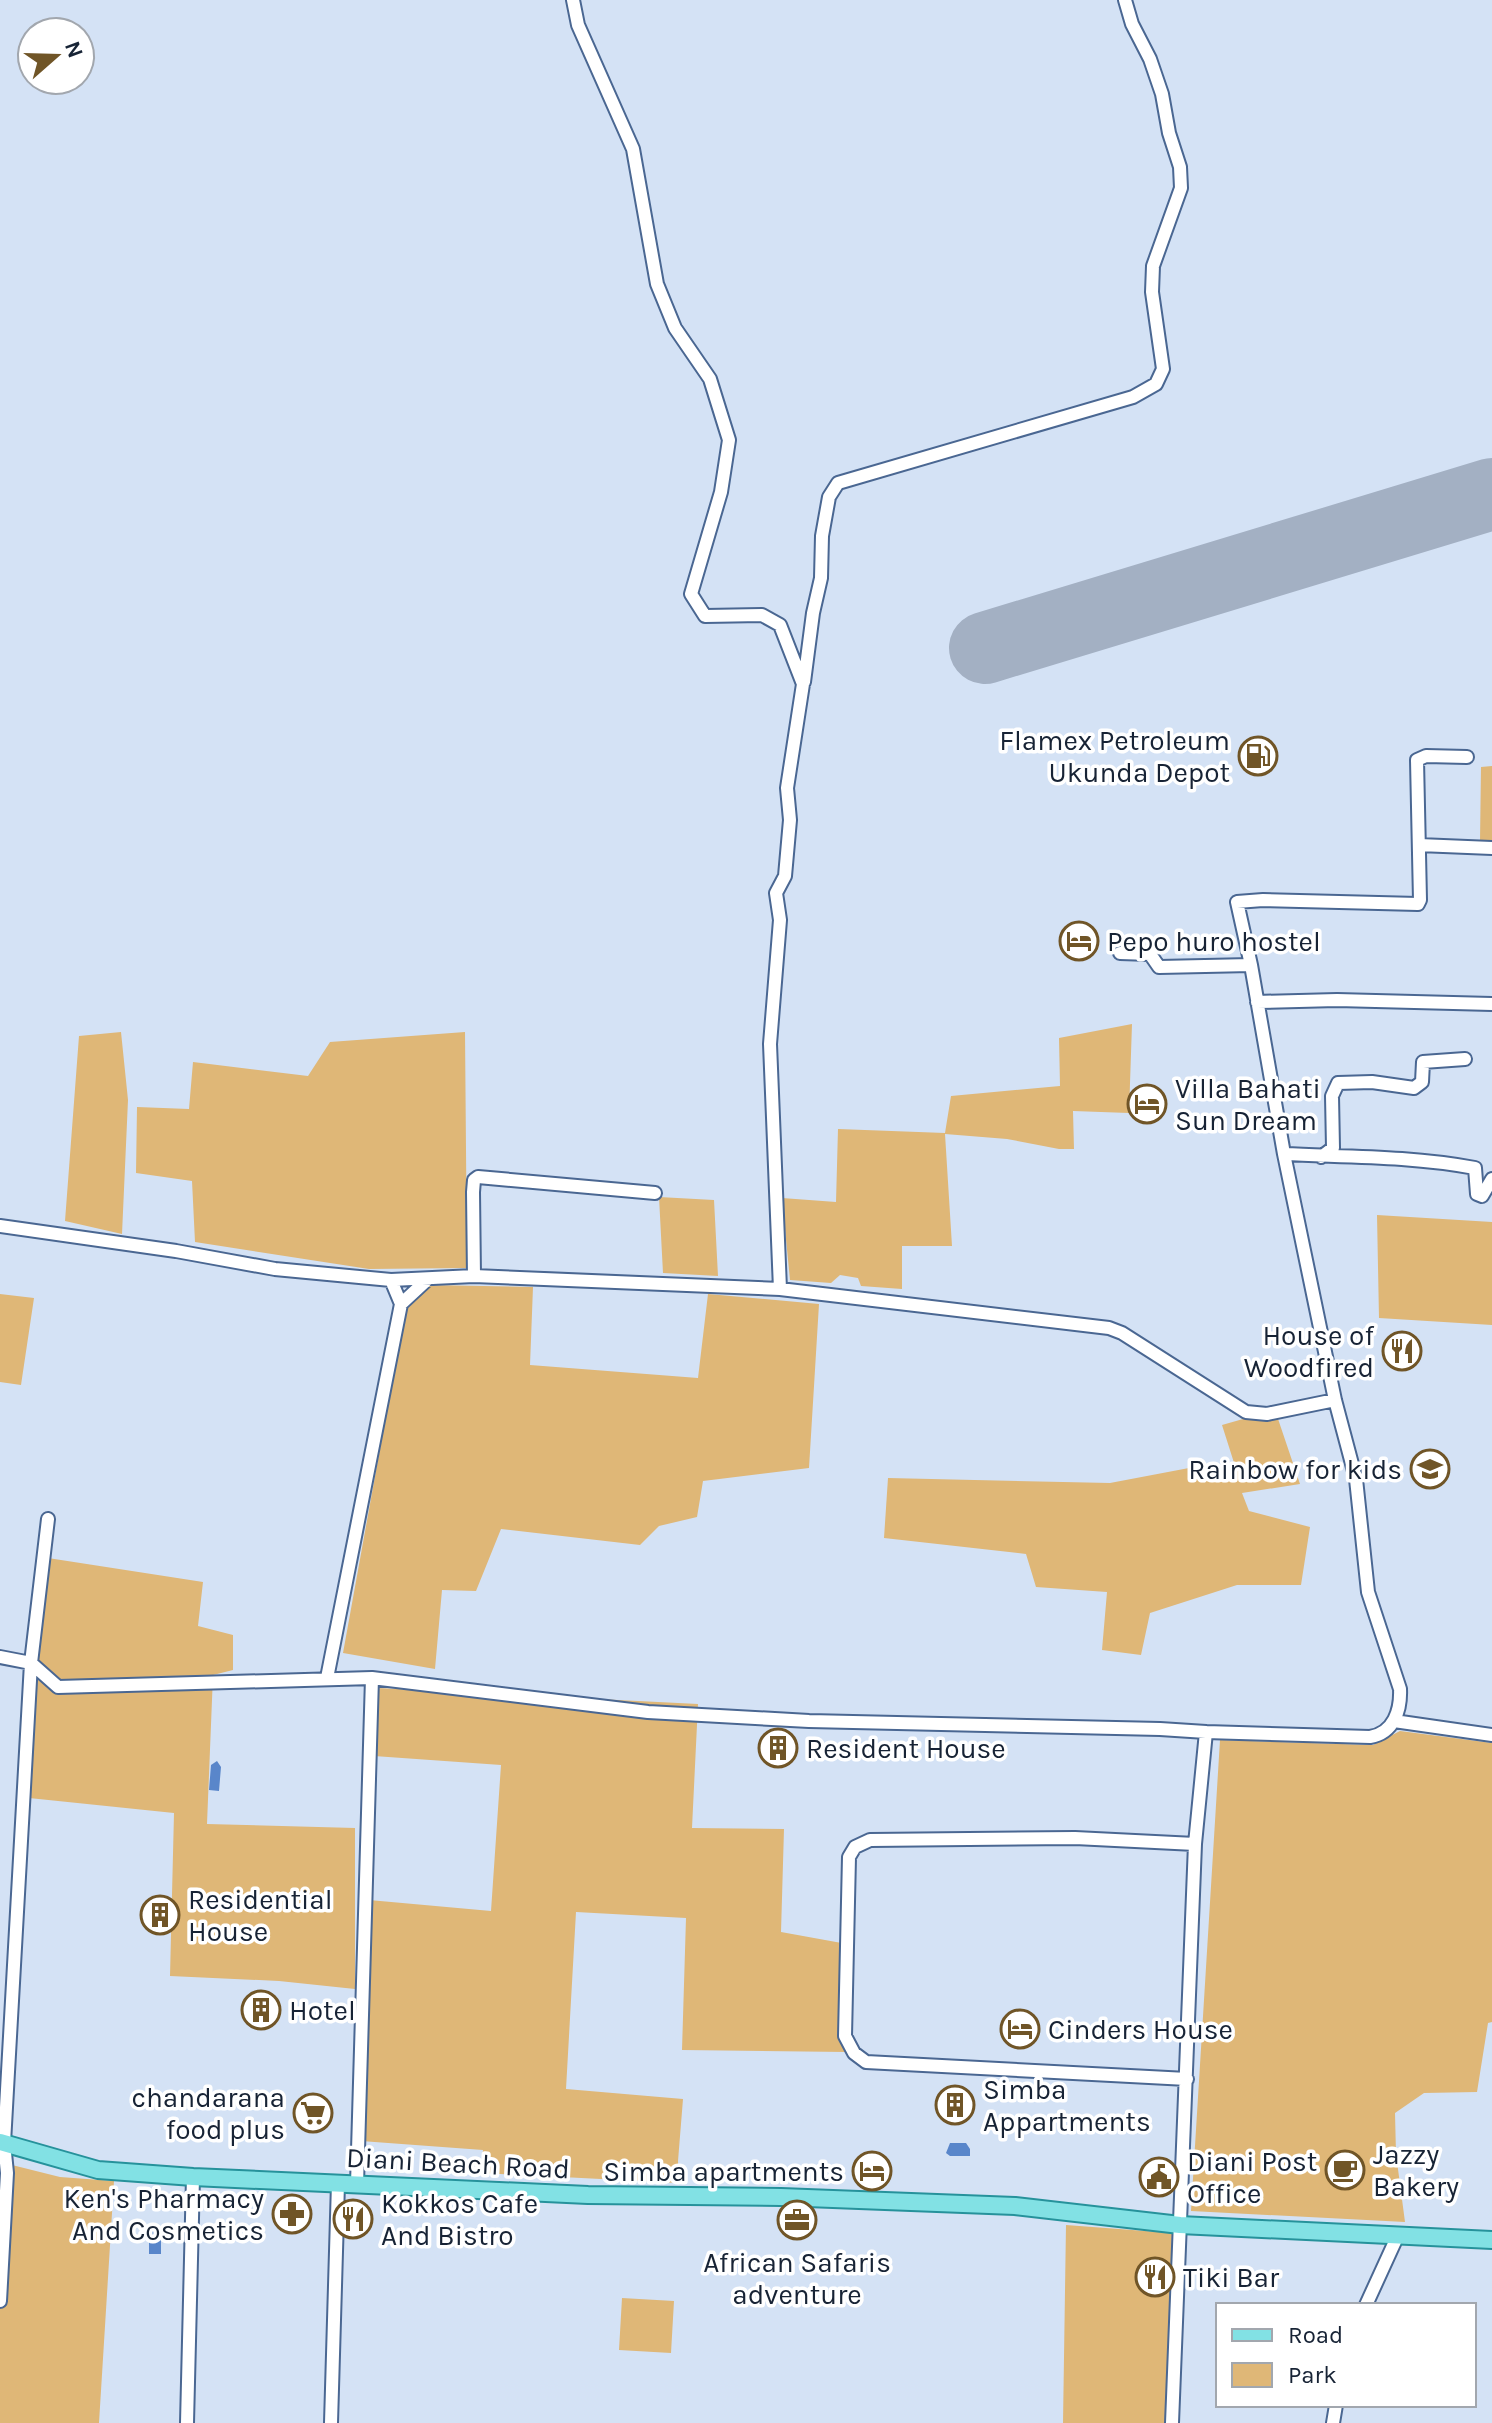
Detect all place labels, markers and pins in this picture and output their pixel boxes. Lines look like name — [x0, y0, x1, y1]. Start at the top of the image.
place label: Flamex Petroleum Ukunda Depot — [999, 724, 1230, 789]
fuel station icon: Flamex Petroleum Ukunda Depot — [1237, 735, 1279, 777]
hotel icon: Pepo huro hostel — [1058, 920, 1100, 962]
place label: Pepo huro hostel — [1107, 925, 1321, 958]
place label: Villa Bahati Sun Dream — [1175, 1072, 1321, 1137]
hotel icon: Villa Bahati Sun Dream — [1126, 1083, 1168, 1125]
place label: House of Woodfired — [1244, 1319, 1374, 1384]
restaurant icon: House of Woodfired — [1381, 1330, 1423, 1372]
school or university icon: Rainbow for kids — [1409, 1448, 1451, 1490]
place label: Rainbow for kids — [1188, 1453, 1402, 1486]
building icon: Resident House — [757, 1727, 799, 1769]
place label: Resident House — [806, 1732, 1006, 1765]
place label: Residential House — [188, 1883, 333, 1948]
building icon: Residential House — [139, 1894, 181, 1936]
building icon: Hotel — [240, 1989, 282, 2031]
place label: Hotel — [289, 1994, 356, 2027]
hotel icon: Cinders House — [999, 2008, 1041, 2050]
place label: Cinders House — [1048, 2013, 1233, 2046]
place label: Simba Appartments — [983, 2073, 1151, 2138]
place label: chandarana food plus — [131, 2081, 285, 2146]
building icon: Simba Appartments — [934, 2084, 976, 2126]
supermarket icon: chandarana food plus — [292, 2092, 334, 2134]
place label: Jazzy Bakery — [1373, 2138, 1459, 2203]
place label: Diani Post Office — [1187, 2145, 1317, 2210]
cafe icon: Jazzy Bakery — [1324, 2149, 1366, 2191]
hotel icon: Simba apartments — [851, 2150, 893, 2192]
place label: Simba apartments — [603, 2155, 844, 2188]
public building icon: Diani Post Office — [1138, 2156, 1180, 2198]
place label: Ken's Pharmacy And Cosmetics — [64, 2182, 264, 2247]
place label: Kokkos Cafe And Bistro — [381, 2187, 538, 2252]
pharmacy icon: Ken's Pharmacy And Cosmetics — [271, 2193, 313, 2235]
restaurant icon: Kokkos Cafe And Bistro — [332, 2198, 374, 2240]
office icon: African Safaris adventure — [776, 2199, 818, 2241]
place label: African Safaris adventure — [703, 2246, 891, 2311]
restaurant icon: Tiki Bar — [1134, 2256, 1176, 2298]
place label: Tiki Bar — [1183, 2261, 1280, 2294]

